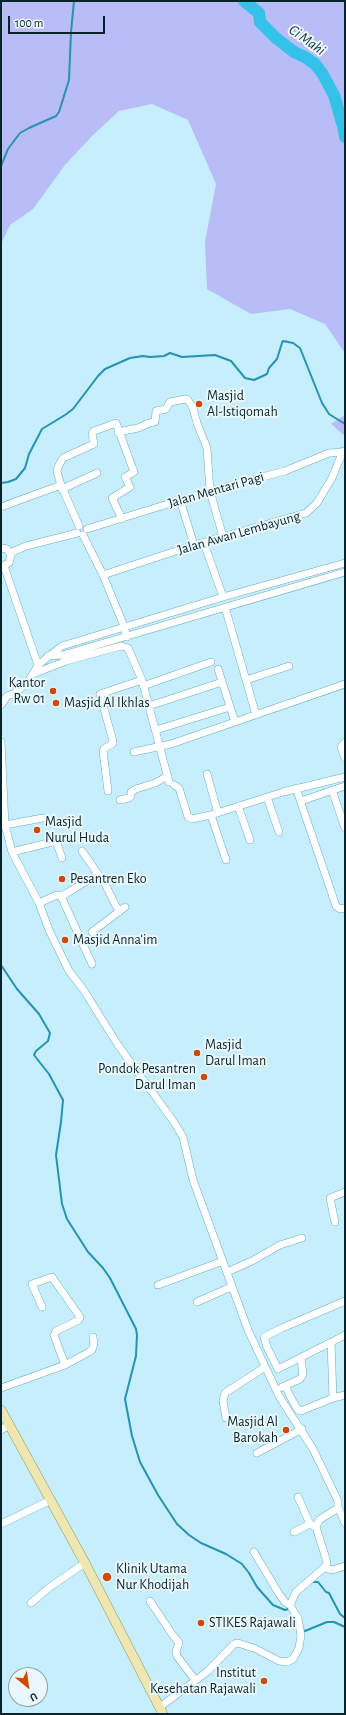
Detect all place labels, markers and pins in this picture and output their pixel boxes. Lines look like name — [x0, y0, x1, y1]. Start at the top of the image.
place label: Masjid Al-Istiqomah — [207, 388, 278, 420]
marker: Masjid Al-Istiqomah — [194, 399, 204, 409]
place label: Kantor Rw 01 — [8, 675, 45, 708]
marker: Kantor Rw 01 — [48, 686, 58, 696]
place label: Masjid Al Ikhlas — [64, 695, 150, 711]
marker: Masjid Al Ikhlas — [51, 698, 61, 708]
place label: Masjid Nurul Huda — [45, 814, 109, 846]
marker: Masjid Nurul Huda — [32, 825, 42, 835]
place label: Pesantren Eko — [70, 871, 147, 887]
marker: Pesantren Eko — [57, 874, 67, 884]
place label: Masjid Anna'im — [73, 932, 157, 948]
marker: Masjid Anna'im — [60, 935, 70, 945]
place label: Masjid Darul Iman — [205, 1037, 266, 1070]
marker: Masjid Darul Iman — [192, 1048, 202, 1058]
place label: Pondok Pesantren Darul Iman — [98, 1061, 196, 1094]
marker: Pondok Pesantren Darul Iman — [199, 1072, 209, 1082]
place label: Masjid Al Barokah — [227, 1414, 278, 1446]
marker: Masjid Al Barokah — [281, 1425, 291, 1435]
place label: Klinik Utama Nur Khodijah — [116, 1561, 189, 1594]
marker: Klinik Utama Nur Khodijah — [101, 1571, 113, 1583]
place label: STIKES Rajawali — [209, 1615, 296, 1631]
marker: STIKES Rajawali — [196, 1618, 206, 1628]
place label: Institut Kesehatan Rajawali — [150, 1665, 256, 1698]
marker: Institut Kesehatan Rajawali — [259, 1676, 269, 1686]

